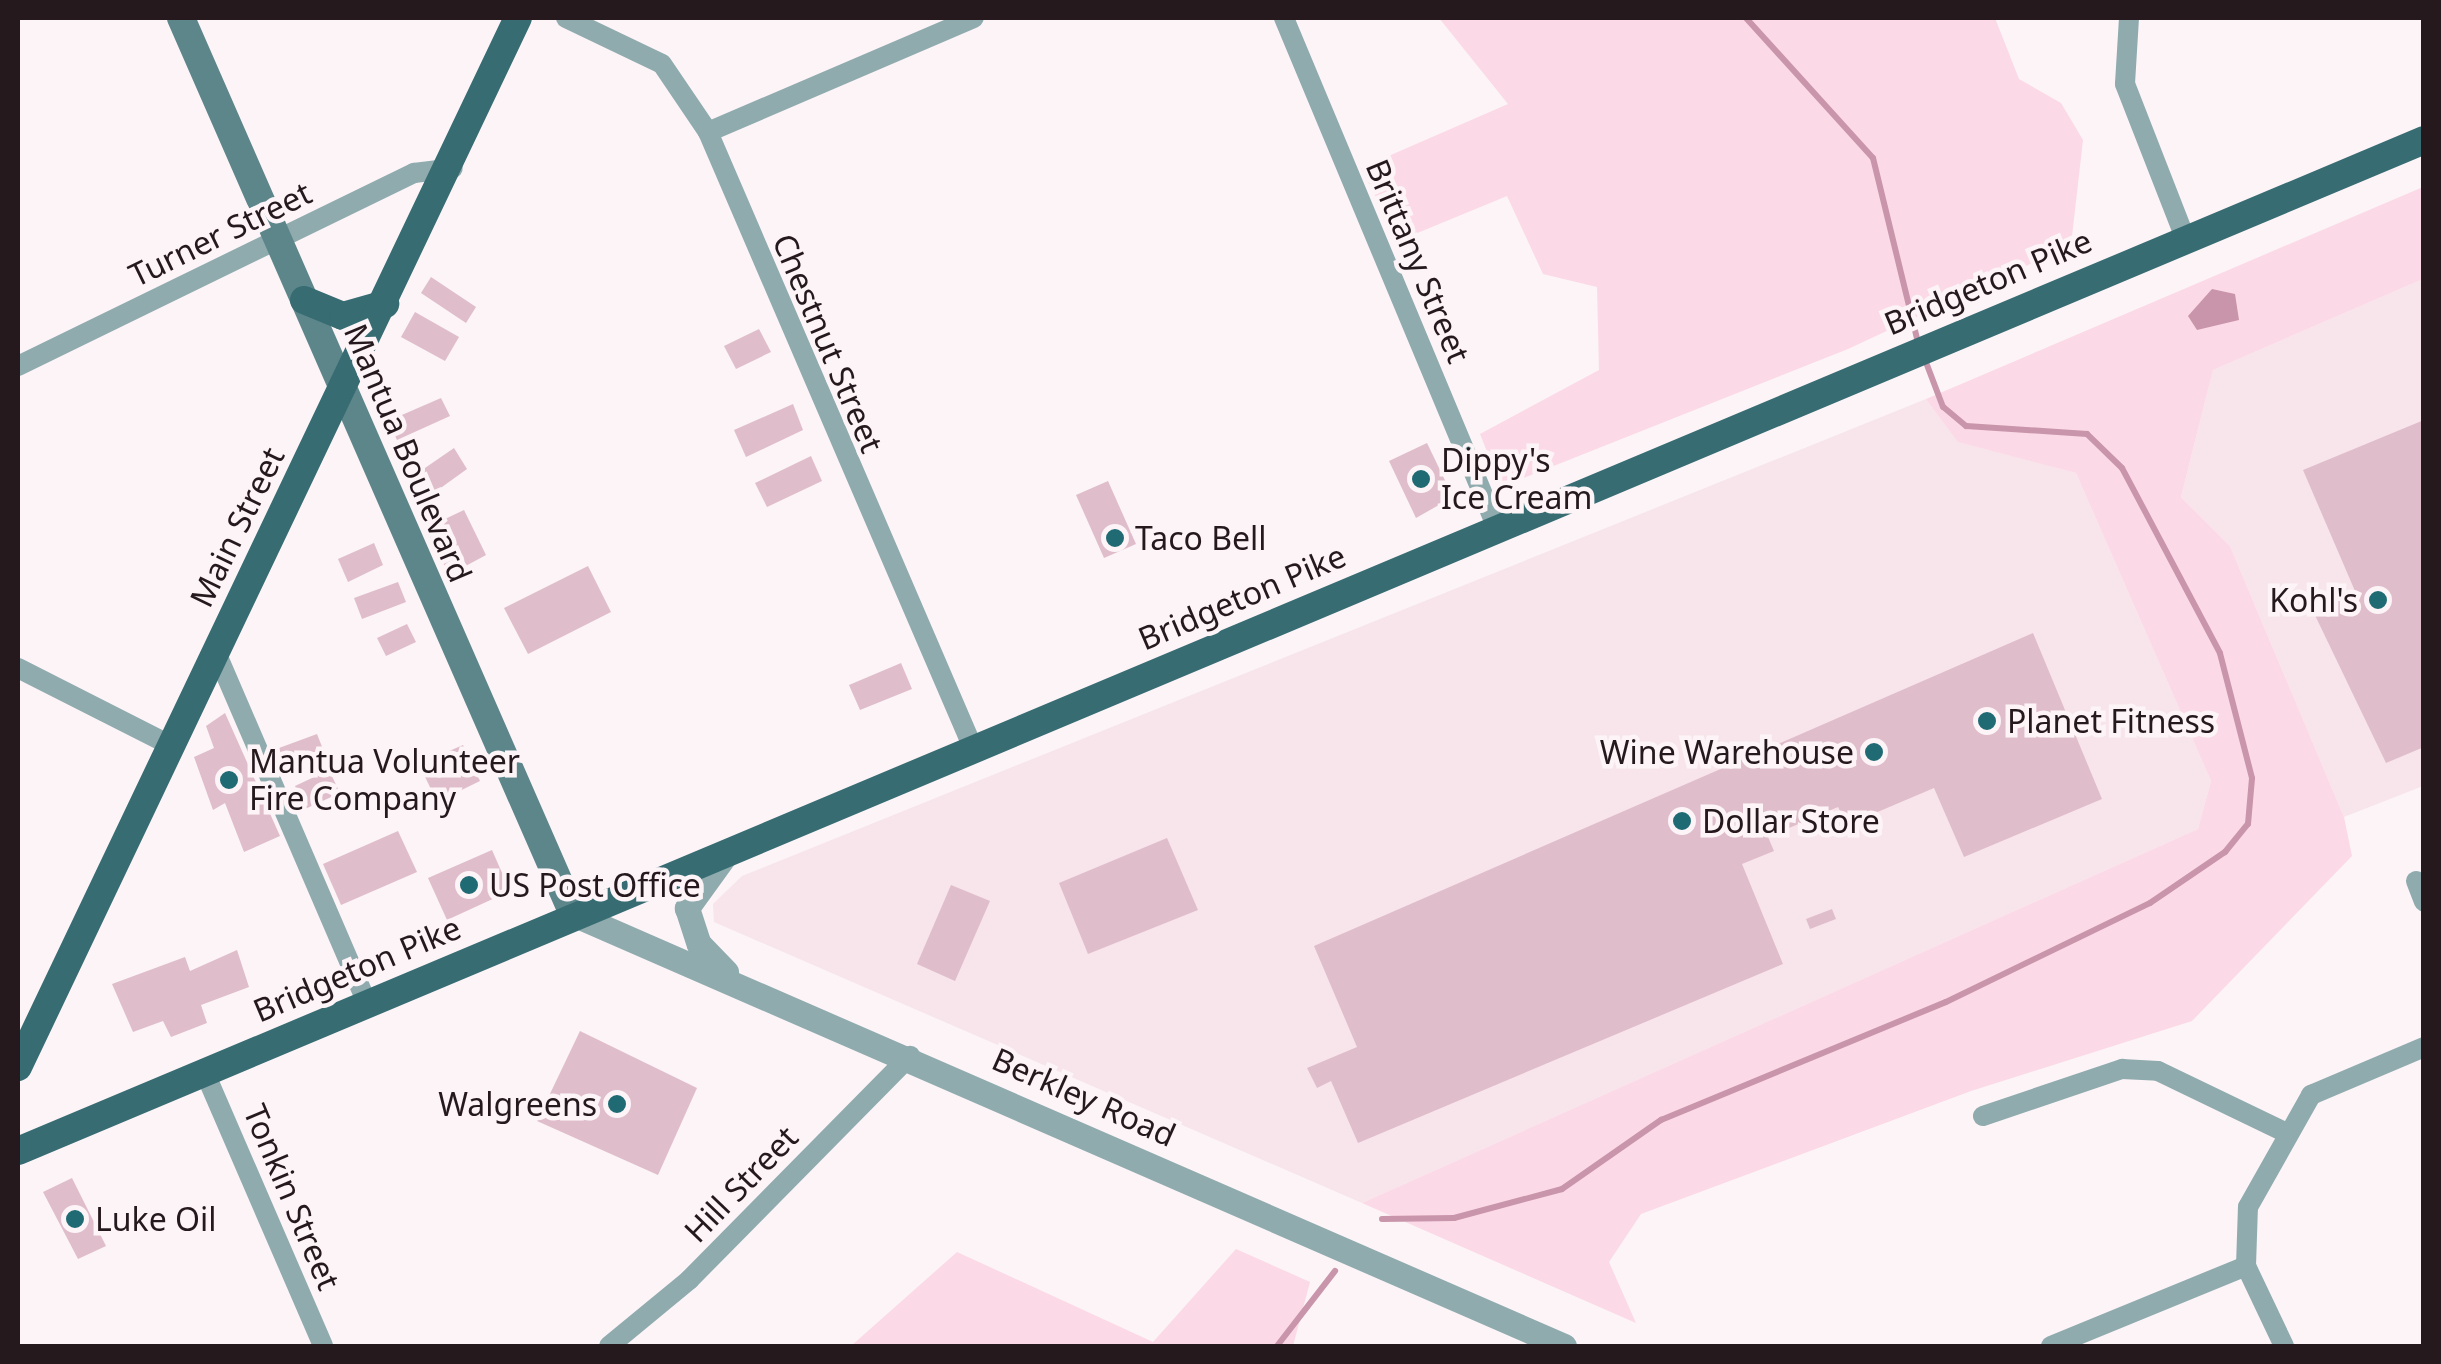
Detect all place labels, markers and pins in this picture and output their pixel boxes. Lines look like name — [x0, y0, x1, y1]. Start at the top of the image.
place label: Dippy's Ice Cream — [1441, 442, 1592, 517]
marker: Dippy's Ice Cream — [1410, 468, 1432, 490]
place label: Taco Bell — [1135, 519, 1267, 557]
marker: Taco Bell — [1104, 527, 1126, 549]
place label: Kohl's — [2269, 581, 2358, 619]
marker: Kohl's — [2367, 589, 2389, 611]
place label: Planet Fitness — [2007, 702, 2215, 740]
marker: Planet Fitness — [1976, 710, 1998, 732]
place label: Wine Warehouse — [1600, 733, 1854, 771]
marker: Wine Warehouse — [1863, 741, 1885, 763]
place label: Mantua Volunteer Fire Company — [249, 743, 520, 818]
marker: Mantua Volunteer Fire Company — [218, 769, 240, 791]
place label: Dollar Store — [1702, 802, 1880, 840]
marker: Dollar Store — [1671, 810, 1693, 832]
place label: US Post Office — [489, 866, 701, 904]
marker: US Post Office — [458, 874, 480, 896]
place label: Walgreens — [438, 1085, 597, 1123]
marker: Walgreens — [606, 1093, 628, 1115]
place label: Luke Oil — [95, 1200, 217, 1238]
marker: Luke Oil — [64, 1208, 86, 1230]

